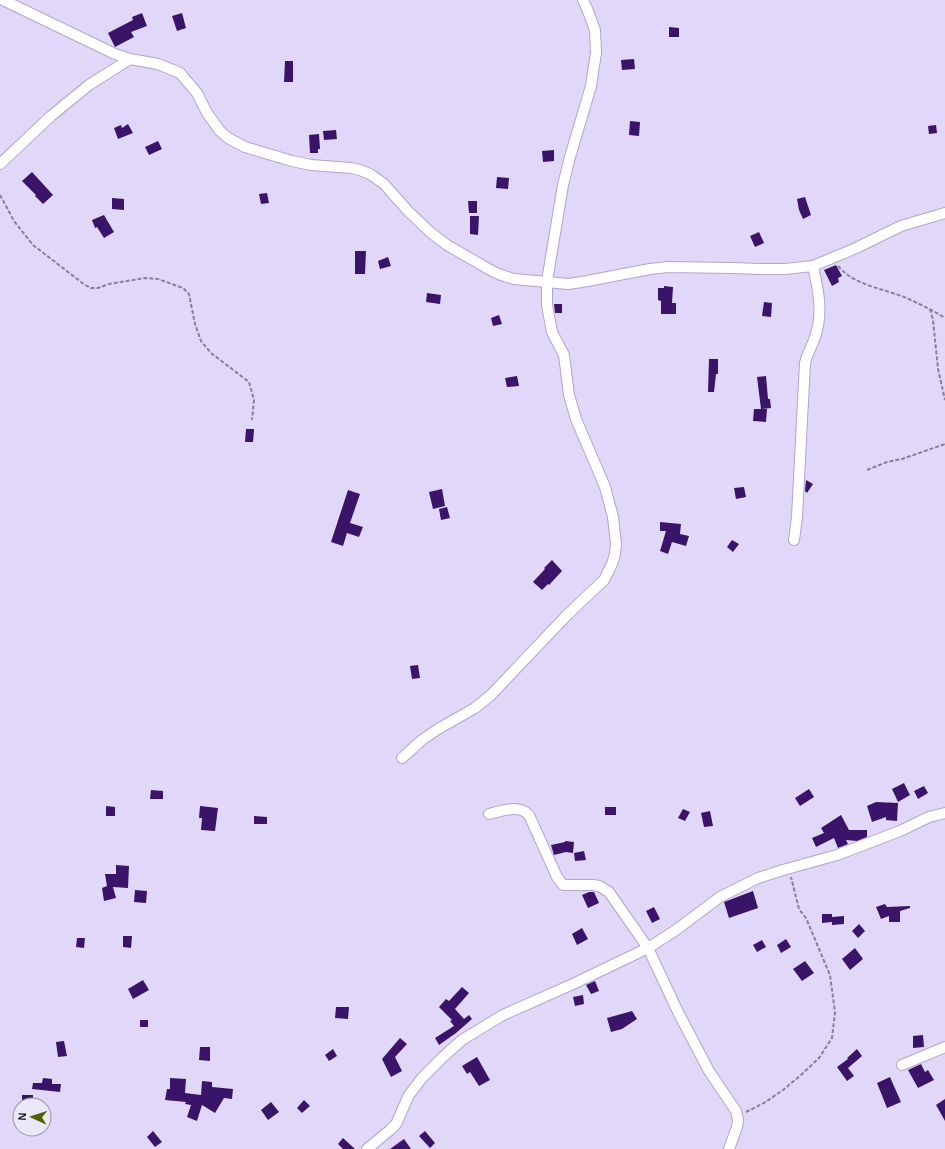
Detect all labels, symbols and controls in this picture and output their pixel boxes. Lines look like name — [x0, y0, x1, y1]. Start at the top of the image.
north arrow — [12, 1097, 52, 1137]
text: N — [16, 1112, 28, 1121]

